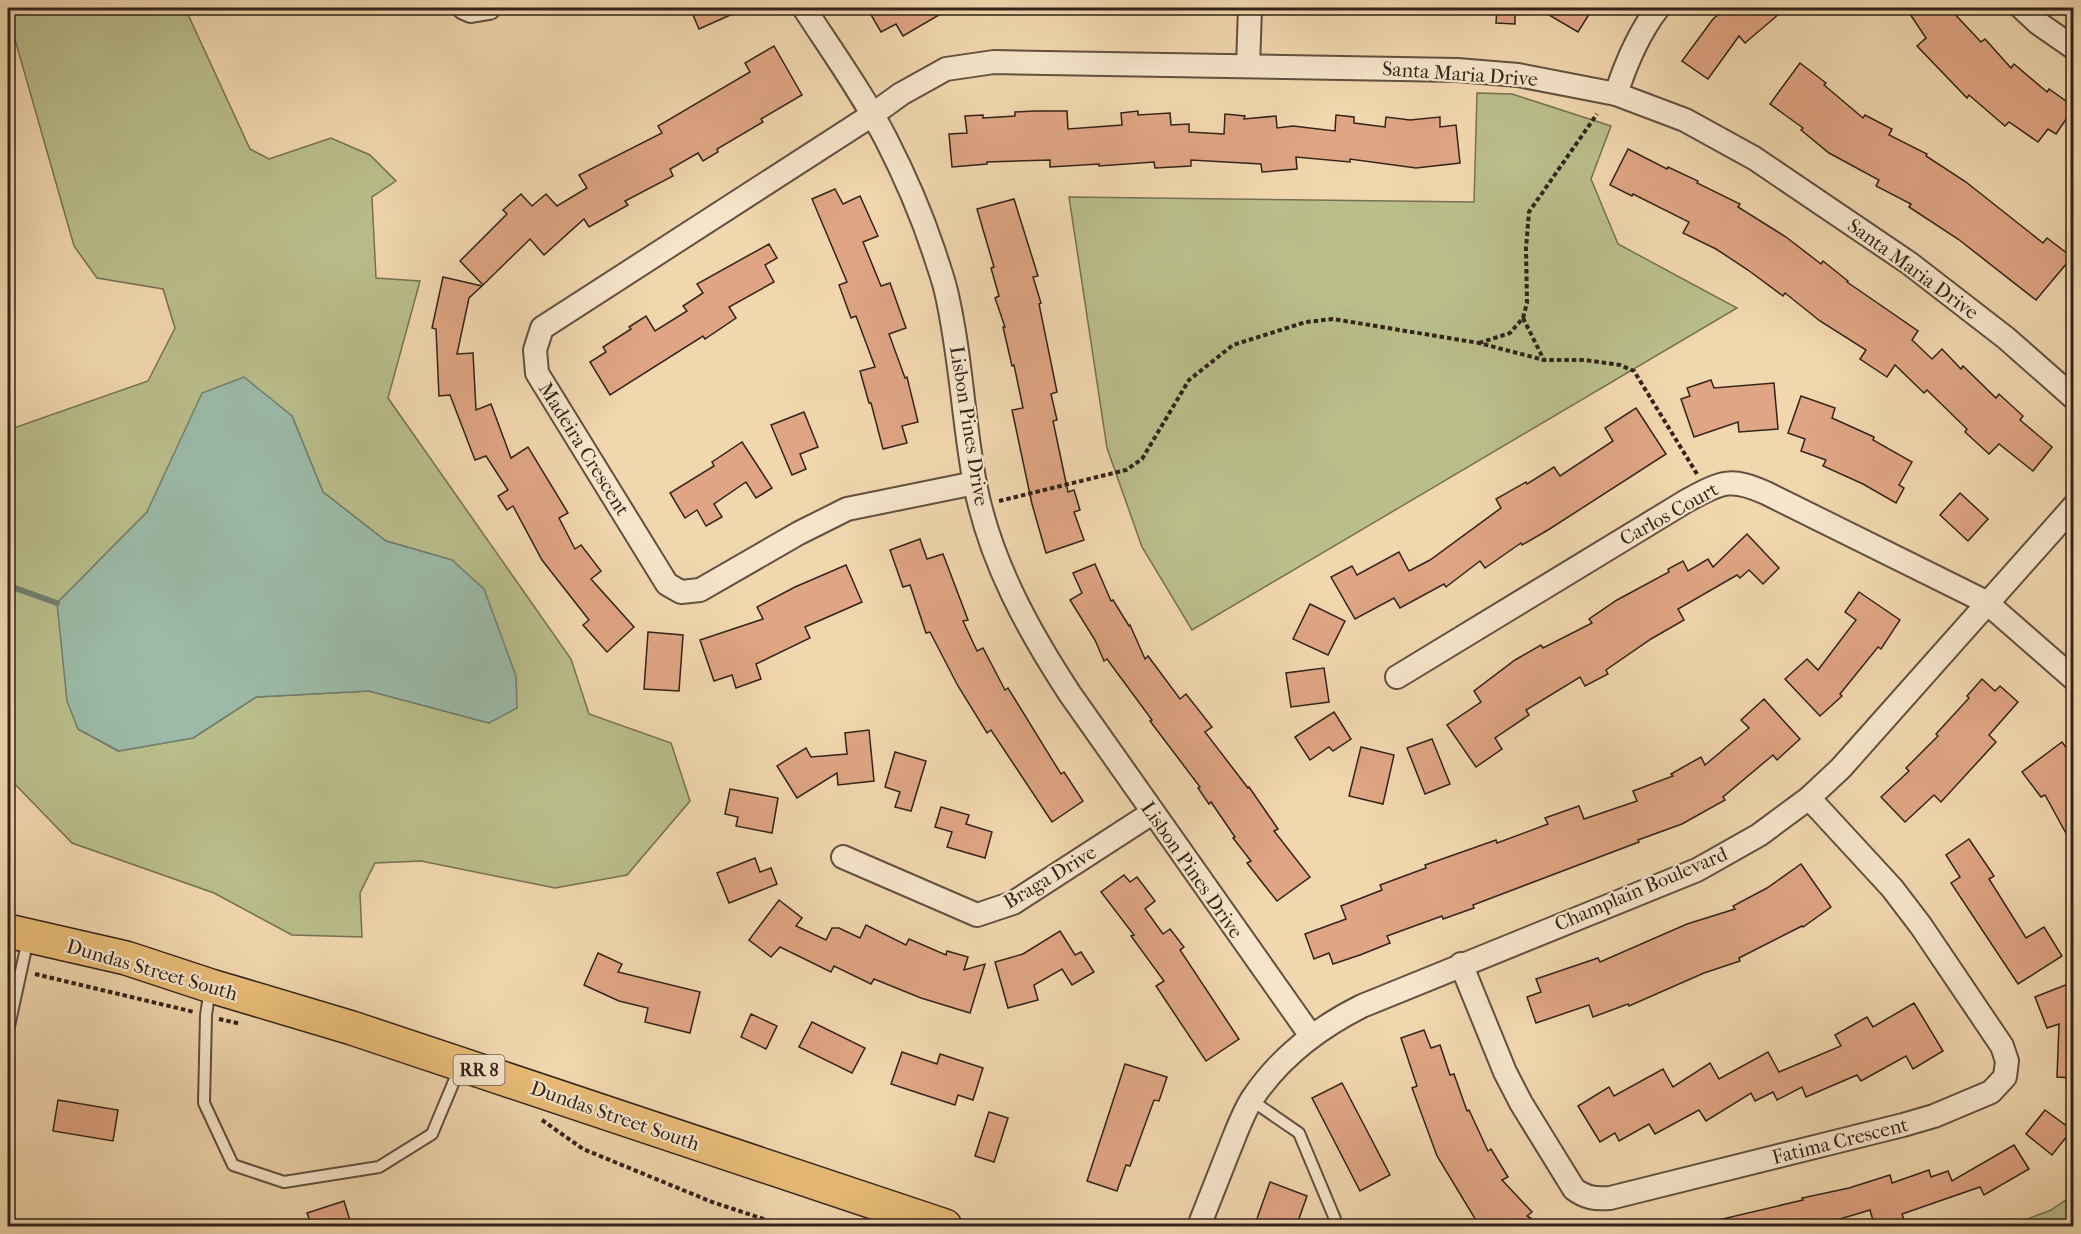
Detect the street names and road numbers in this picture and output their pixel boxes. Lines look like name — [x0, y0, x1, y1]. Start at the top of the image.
street label: Santa Maria Drive — [1381, 57, 1539, 91]
street label: Santa Maria Drive — [1843, 214, 1983, 324]
street label: Lisbon Pines Drive — [945, 344, 993, 508]
street label: Madeira Crescent — [534, 378, 634, 520]
street label: Carlos Court — [1616, 478, 1722, 550]
street label: Lisbon Pines Drive — [1136, 797, 1248, 943]
street label: Braga Drive — [1000, 840, 1101, 914]
street label: Champlain Boulevard — [1551, 842, 1732, 936]
street label: Dundas Street South — [64, 935, 241, 1006]
road number: RR 8 — [454, 1055, 504, 1085]
street label: Dundas Street South — [528, 1076, 703, 1156]
street label: Fatima Crescent — [1770, 1113, 1910, 1169]

